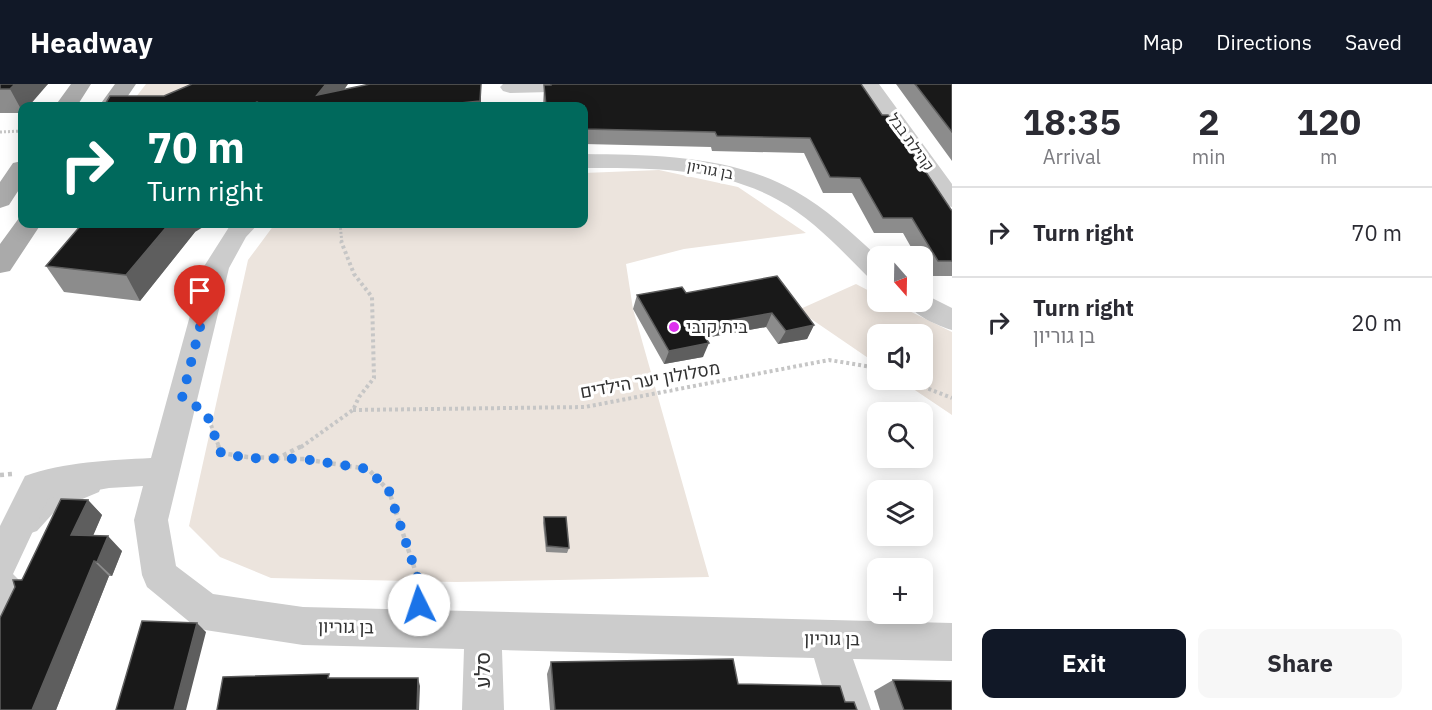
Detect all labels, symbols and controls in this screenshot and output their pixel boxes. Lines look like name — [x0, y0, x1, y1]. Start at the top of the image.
text: Headway — [30, 24, 153, 61]
text: Map — [1143, 28, 1183, 56]
text: Directions — [1216, 28, 1312, 56]
text: Saved — [1345, 28, 1402, 56]
text: 18:35 — [1023, 98, 1121, 145]
text: 2 — [1198, 98, 1220, 145]
text: 120 — [1296, 98, 1361, 145]
street label: קהילת בבל — [884, 109, 939, 174]
text: 70 m — [147, 120, 245, 175]
icon: right — [48, 126, 126, 204]
text: Arrival — [1043, 143, 1101, 170]
text: min — [1192, 143, 1226, 170]
text: m — [1320, 143, 1338, 170]
street label: בן גוריון — [685, 156, 735, 183]
text: Turn right — [147, 173, 264, 208]
icon: right — [982, 216, 1015, 249]
text: Turn right — [1033, 218, 1134, 247]
text: 70 m — [1351, 218, 1402, 247]
north arrow — [867, 246, 933, 312]
map controls — [867, 246, 933, 624]
pin — [174, 265, 225, 327]
icon: arrive — [183, 274, 216, 307]
text: Turn right — [1033, 293, 1134, 322]
icon: right — [982, 306, 1015, 339]
text: 20 m — [1351, 308, 1402, 337]
place label: בית קובי — [686, 315, 748, 338]
marker: בית קובי — [667, 320, 681, 334]
text: בן גוריון — [1033, 322, 1095, 349]
button: sound — [867, 324, 933, 390]
street label: מסלולון יער הילדים — [578, 356, 722, 403]
button: search — [867, 402, 933, 468]
button: layers — [867, 480, 933, 546]
button: + — [867, 558, 933, 624]
position arrow — [387, 573, 451, 637]
street label: בן גוריון — [318, 615, 375, 638]
street label: בן גוריון — [804, 627, 861, 650]
button: Exit — [982, 629, 1186, 698]
button: Share — [1198, 629, 1402, 698]
street label: סלע — [468, 652, 496, 688]

